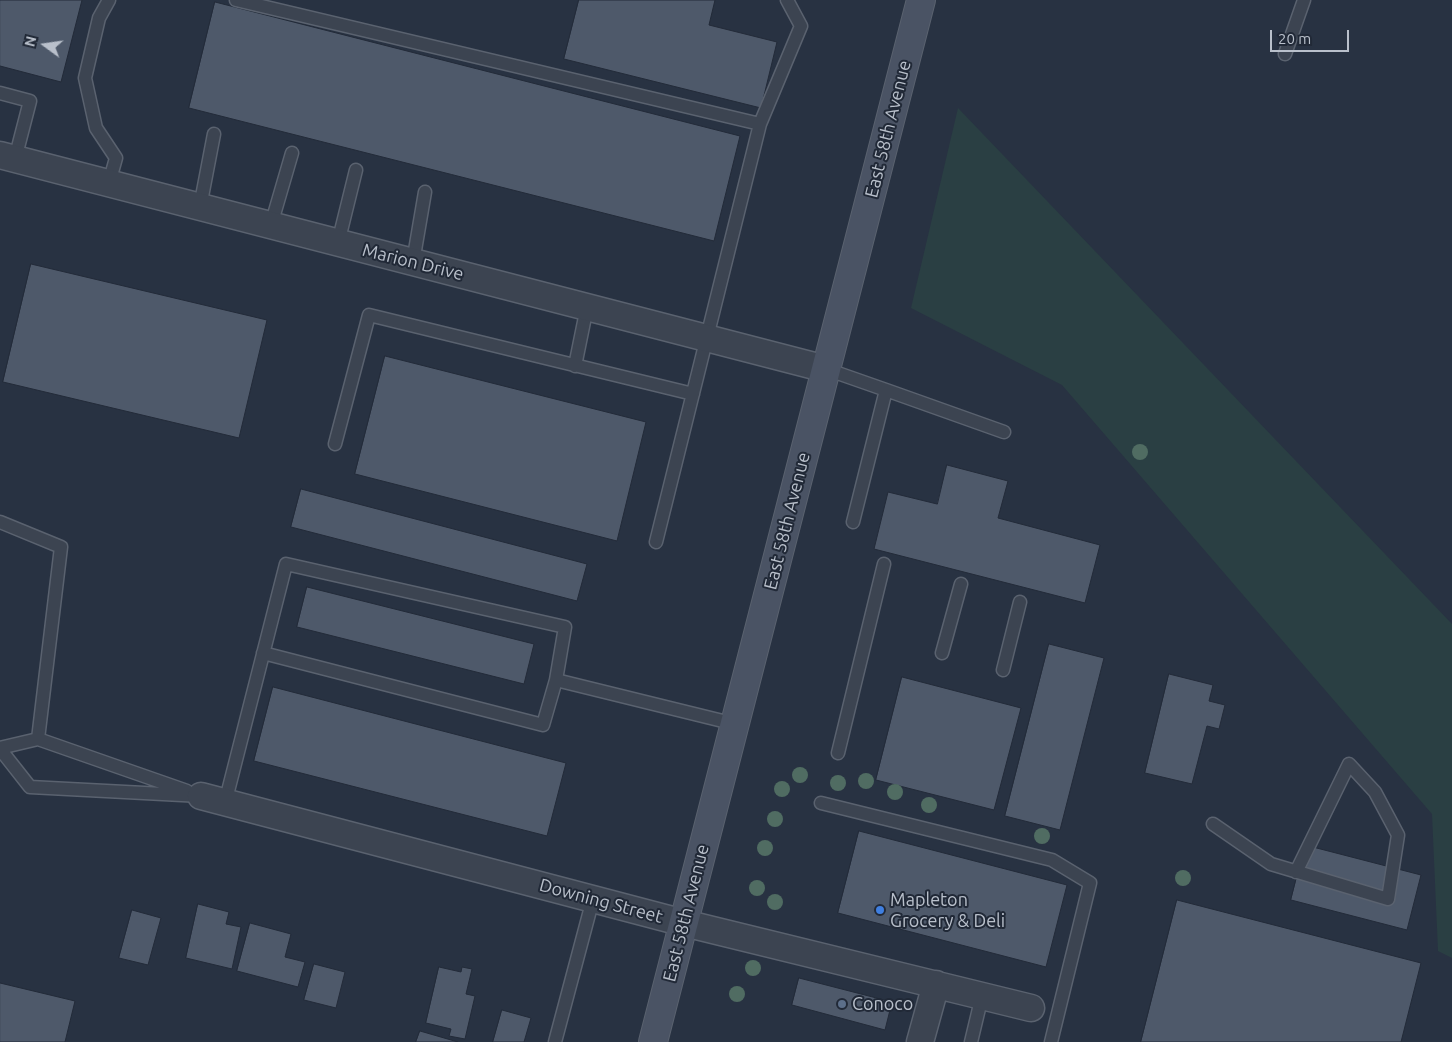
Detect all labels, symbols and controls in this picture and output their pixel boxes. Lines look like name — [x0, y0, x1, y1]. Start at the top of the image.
north arrow — [20, 20, 70, 70]
scale bar — [1272, 20, 1351, 52]
text: 20 m — [1278, 30, 1311, 47]
text: N — [21, 34, 39, 48]
street label: East 58th Avenue — [860, 58, 916, 200]
street label: Marion Drive — [360, 239, 466, 285]
street label: East 58th Avenue — [759, 450, 815, 592]
street label: East 58th Avenue — [658, 842, 714, 984]
street label: Downing Street — [537, 874, 665, 928]
place label: Mapleton Grocery & Deli — [890, 889, 1005, 932]
marker: Mapleton Grocery & Deli — [874, 904, 886, 916]
place label: Conoco — [852, 993, 913, 1015]
marker: Conoco — [836, 998, 848, 1010]

